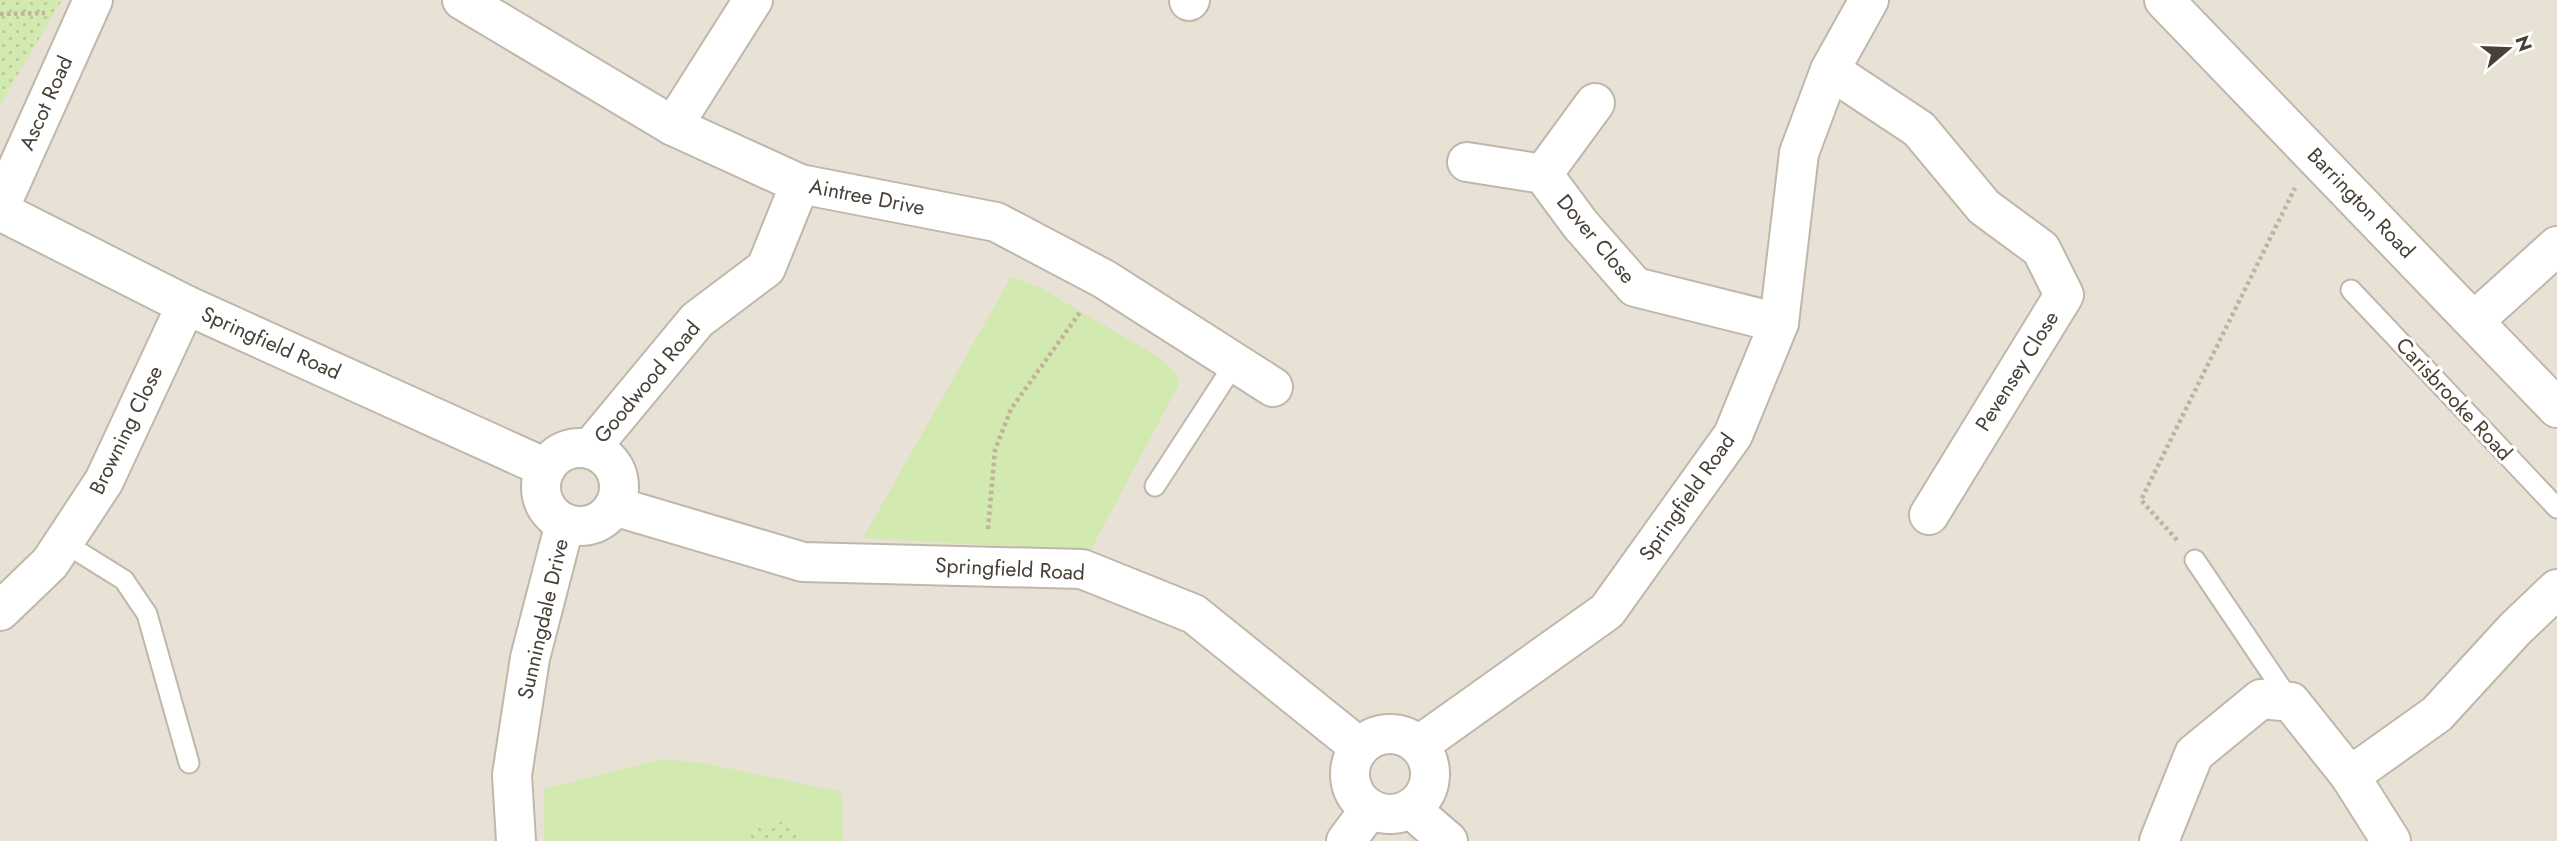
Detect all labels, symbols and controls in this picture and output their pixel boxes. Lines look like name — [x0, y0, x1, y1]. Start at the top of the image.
north arrow — [2473, 14, 2543, 84]
text: N — [2508, 32, 2539, 55]
street label: Ascot Road — [12, 51, 80, 155]
street label: Barrington Road — [2300, 141, 2422, 265]
street label: Aintree Drive — [807, 171, 927, 223]
street label: Dover Close — [1550, 188, 1643, 290]
street label: Springfield Road — [196, 299, 346, 387]
street label: Pevensey Close — [1968, 305, 2066, 437]
street label: Goodwood Road — [587, 314, 707, 450]
street label: Carisbrooke Road — [2389, 331, 2519, 467]
street label: Browning Close — [82, 360, 170, 499]
street label: Springfield Road — [1632, 427, 1742, 567]
street label: Sunningdale Drive — [510, 536, 576, 702]
street label: Springfield Road — [934, 550, 1086, 588]

